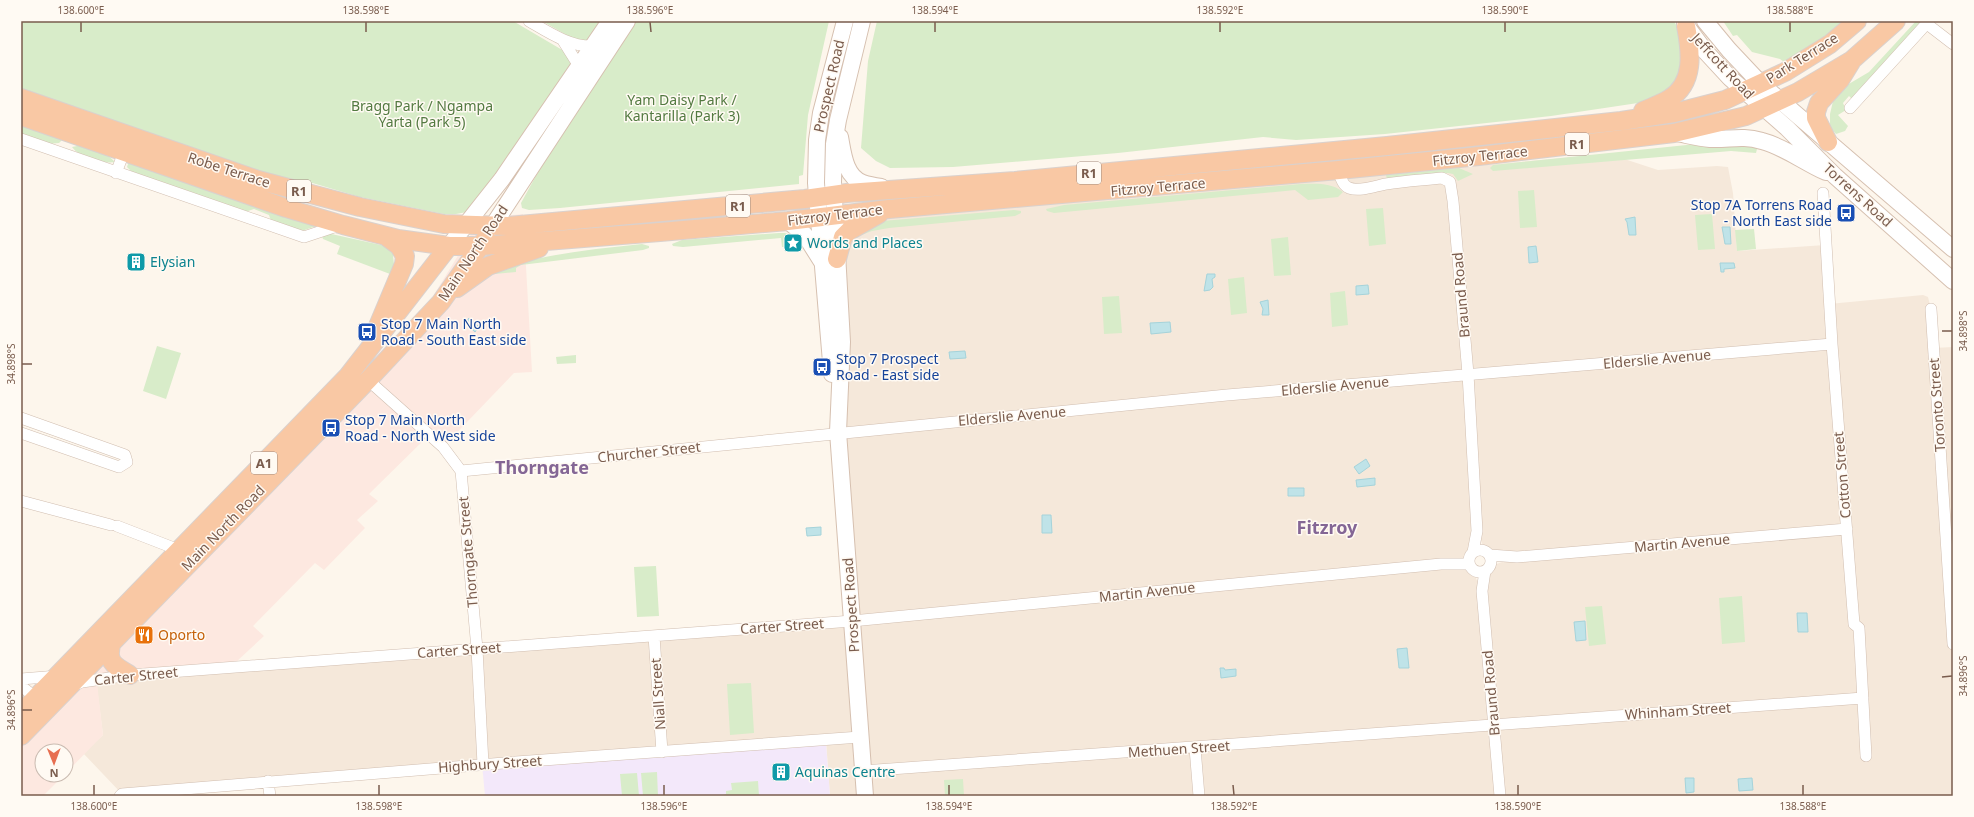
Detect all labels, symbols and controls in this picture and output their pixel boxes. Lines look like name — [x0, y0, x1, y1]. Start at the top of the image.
text: 138.600°E — [58, 3, 104, 17]
text: 138.598°E — [343, 3, 389, 17]
text: 138.596°E — [627, 3, 673, 17]
text: 138.594°E — [912, 3, 958, 17]
text: 138.592°E — [1197, 3, 1243, 17]
text: 138.590°E — [1482, 3, 1528, 17]
text: 138.588°E — [1767, 3, 1813, 17]
street label: Jeffcott Road — [1686, 27, 1759, 103]
street label: Park Terrace — [1762, 28, 1841, 87]
street label: Prospect Road — [809, 38, 848, 134]
park label: Yam Daisy Park / Kantarilla (Park 3) — [624, 90, 740, 125]
park label: Bragg Park / Ngampa Yarta (Park 5) — [351, 96, 493, 131]
road number: R1 — [1565, 133, 1589, 155]
street label: Fitzroy Terrace — [1431, 141, 1528, 170]
street label: Robe Terrace — [185, 147, 273, 192]
street label: Torrens Road — [1820, 158, 1897, 231]
road number: R1 — [1077, 162, 1101, 184]
street label: Fitzroy Terrace — [1110, 173, 1206, 200]
road number: R1 — [287, 180, 311, 202]
road number: R1 — [726, 195, 750, 217]
place label: Stop 7A Torrens Road - North East side — [1691, 195, 1832, 230]
street label: Fitzroy Terrace — [786, 199, 884, 230]
street label: Main North Road — [433, 201, 512, 305]
bus stop icon: Stop 7A Torrens Road - North East side — [1835, 202, 1857, 224]
place icon: Words and Places — [782, 232, 804, 254]
place label: Words and Places — [807, 233, 923, 252]
building icon: Elysian — [125, 251, 147, 273]
place label: Elysian — [150, 252, 195, 271]
street label: Braund Road — [1447, 252, 1474, 339]
text: 34.898°S — [1956, 310, 1970, 352]
place label: Stop 7 Main North Road - South East side — [381, 314, 527, 349]
bus stop icon: Stop 7 Main North Road - South East side — [356, 321, 378, 343]
text: 34.898°S — [4, 343, 18, 385]
street label: Elderslie Avenue — [1602, 344, 1712, 373]
place label: Stop 7 Prospect Road - East side — [836, 349, 939, 384]
bus stop icon: Stop 7 Prospect Road - East side — [811, 356, 833, 378]
street label: Toronto Street — [1924, 357, 1949, 453]
street label: Elderslie Avenue — [1280, 371, 1390, 400]
street label: Elderslie Avenue — [957, 401, 1067, 430]
place label: Stop 7 Main North Road - North West side — [345, 410, 496, 445]
bus stop icon: Stop 7 Main North Road - North West side — [320, 417, 342, 439]
street label: Cotton Street — [1828, 431, 1855, 519]
street label: Churcher Street — [597, 437, 701, 466]
road number: A1 — [251, 452, 277, 474]
district label: Thorngate — [495, 455, 589, 479]
street label: Main North Road — [177, 481, 268, 575]
street label: Thorngate Street — [453, 496, 482, 608]
district label: Fitzroy — [1297, 515, 1358, 539]
street label: Martin Avenue — [1633, 529, 1731, 556]
street label: Prospect Road — [838, 557, 863, 653]
street label: Martin Avenue — [1098, 577, 1196, 606]
street label: Carter Street — [739, 613, 825, 638]
restaurant icon: Oporto — [133, 624, 155, 646]
place label: Oporto — [158, 625, 205, 644]
street label: Carter Street — [416, 637, 502, 662]
street label: Braund Road — [1477, 650, 1504, 737]
text: 34.896°S — [1956, 655, 1970, 697]
street label: Niall Street — [646, 657, 669, 731]
street label: Carter Street — [93, 662, 179, 689]
text: 34.896°S — [4, 689, 18, 731]
street label: Whinham Street — [1624, 697, 1732, 724]
street label: Methuen Street — [1127, 735, 1231, 762]
north arrow — [34, 743, 74, 783]
street label: Highbury Street — [437, 750, 543, 777]
building icon: Aquinas Centre — [770, 761, 792, 783]
place label: Aquinas Centre — [795, 762, 896, 781]
text: N — [50, 766, 59, 781]
text: 138.600°E — [71, 799, 117, 813]
text: 138.598°E — [356, 799, 402, 813]
text: 138.596°E — [641, 799, 687, 813]
text: 138.594°E — [926, 799, 972, 813]
text: 138.592°E — [1211, 799, 1257, 813]
text: 138.590°E — [1495, 799, 1541, 813]
text: 138.588°E — [1780, 799, 1826, 813]

